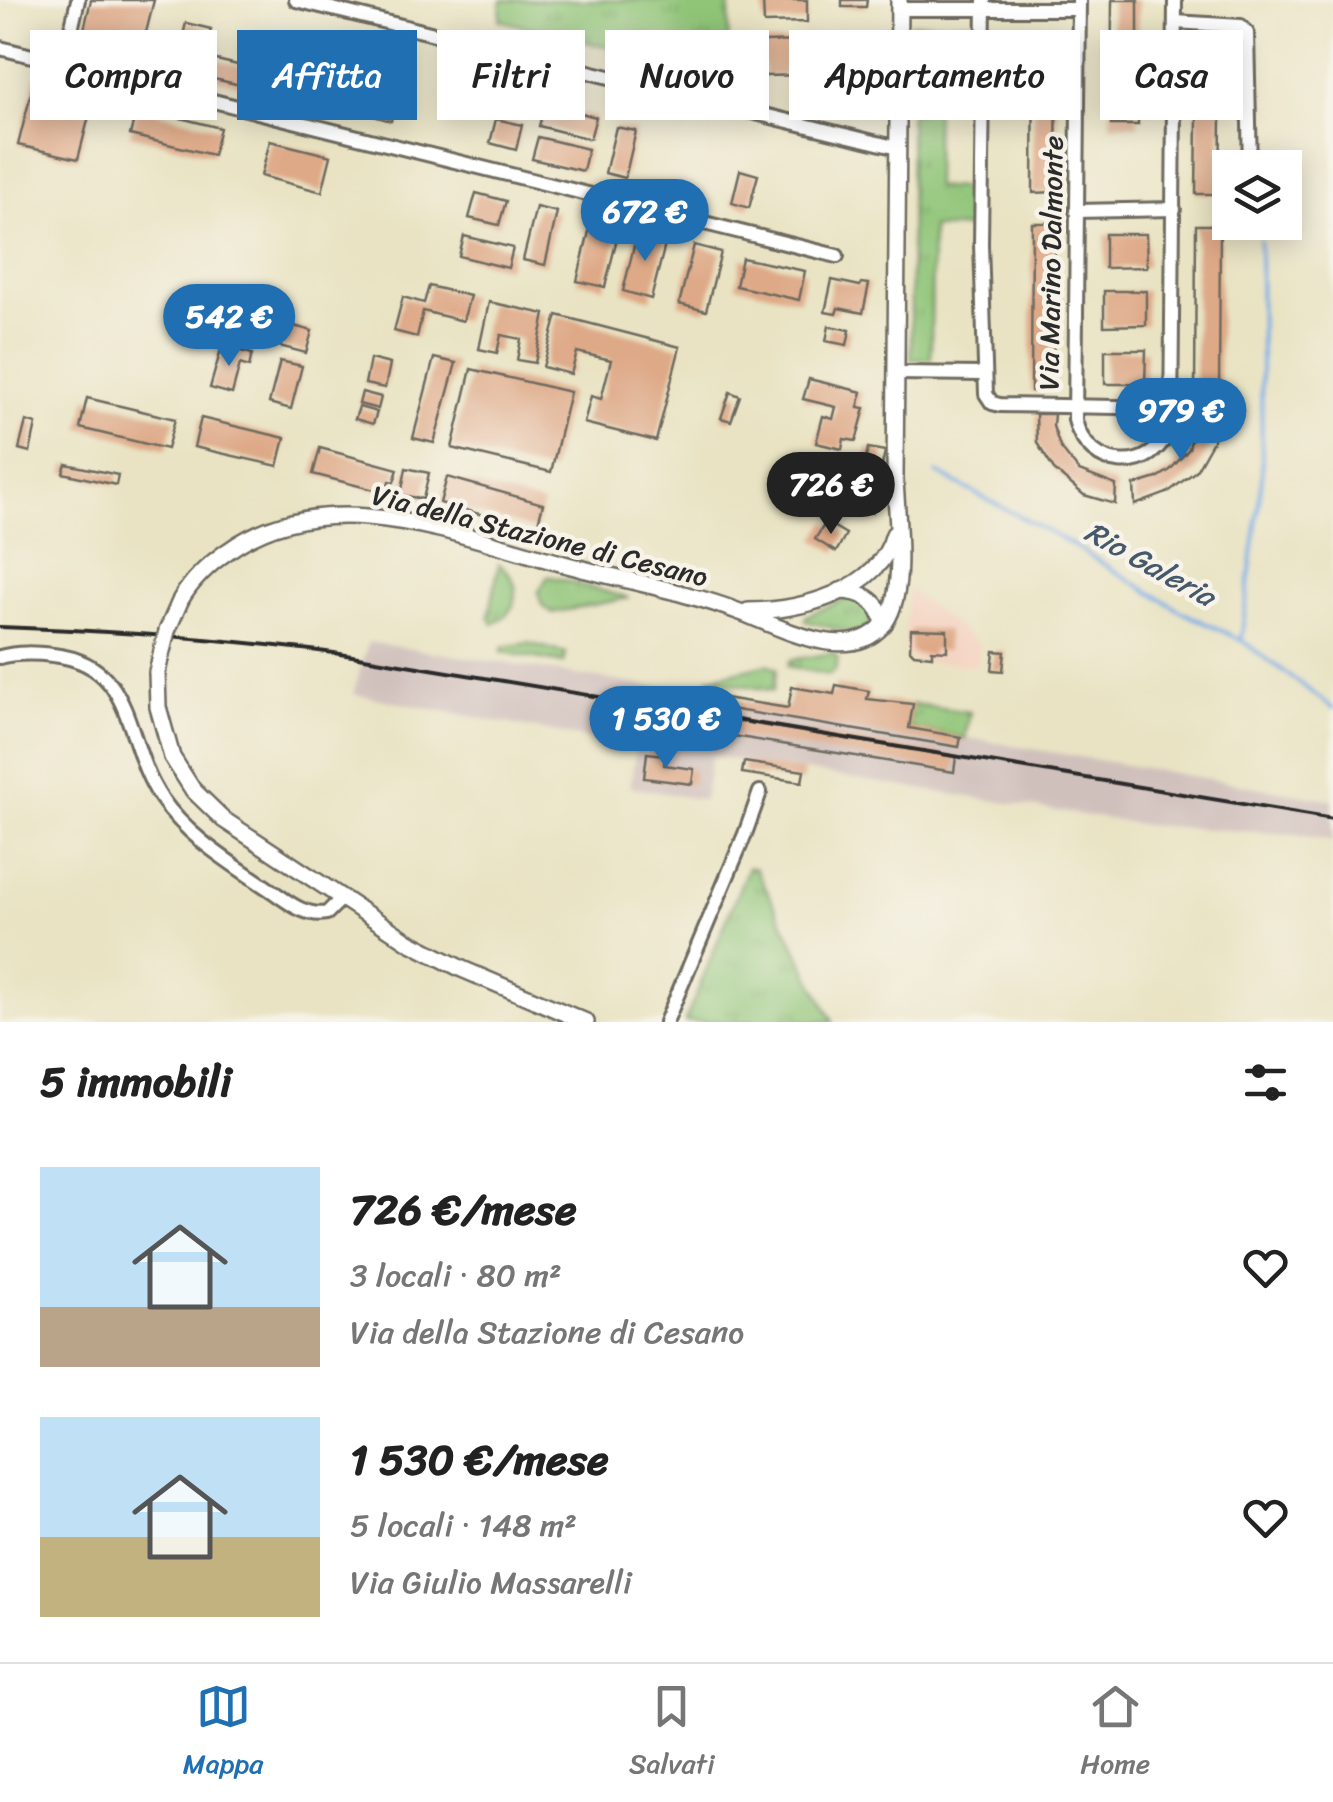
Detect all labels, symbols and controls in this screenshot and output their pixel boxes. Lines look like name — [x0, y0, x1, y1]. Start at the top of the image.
chip: Compra — [30, 30, 217, 120]
chip: Affitta — [237, 30, 417, 120]
chip: Filtri — [437, 30, 585, 120]
chip: Nuovo — [605, 30, 769, 120]
chip: Appartamento — [789, 30, 1080, 120]
chip: Casa — [1100, 30, 1243, 120]
street label: Via Marino Dalmonte — [1024, 135, 1078, 391]
map controls — [1212, 150, 1302, 240]
button: layers — [1212, 150, 1302, 240]
pin: 672 € — [575, 179, 715, 264]
text: 672 € — [603, 183, 687, 240]
pin: 542 € — [159, 284, 299, 369]
text: 542 € — [185, 288, 273, 345]
pin: 979 € — [1111, 378, 1251, 463]
text: 979 € — [1137, 382, 1225, 439]
pin: 726 € — [761, 452, 901, 537]
text: 726 € — [789, 456, 873, 513]
street label: Via della Stazione di Cesano — [367, 471, 713, 602]
water label: Rio Galeria — [1074, 506, 1228, 624]
pin: 1 530 € — [574, 686, 758, 771]
text: 1 530 € — [612, 690, 720, 747]
text: 5 immobili — [40, 1045, 232, 1119]
icon: filters — [1238, 1055, 1293, 1110]
text: 726 €/mese — [350, 1173, 576, 1247]
icon: home — [120, 1207, 240, 1327]
icon: heart — [1238, 1240, 1293, 1295]
text: 3 locali · 80 m² — [350, 1247, 561, 1304]
text: Via della Stazione di Cesano — [350, 1304, 744, 1361]
text: 1 530 €/mese — [350, 1423, 609, 1497]
icon: home — [120, 1457, 240, 1577]
icon: heart — [1238, 1490, 1293, 1545]
text: 5 locali · 148 m² — [350, 1497, 577, 1554]
text: Via Giulio Massarelli — [350, 1554, 632, 1611]
tab: Mappa — [183, 1679, 263, 1788]
tab: Salvati — [629, 1679, 715, 1788]
tab: Home — [1080, 1679, 1150, 1788]

